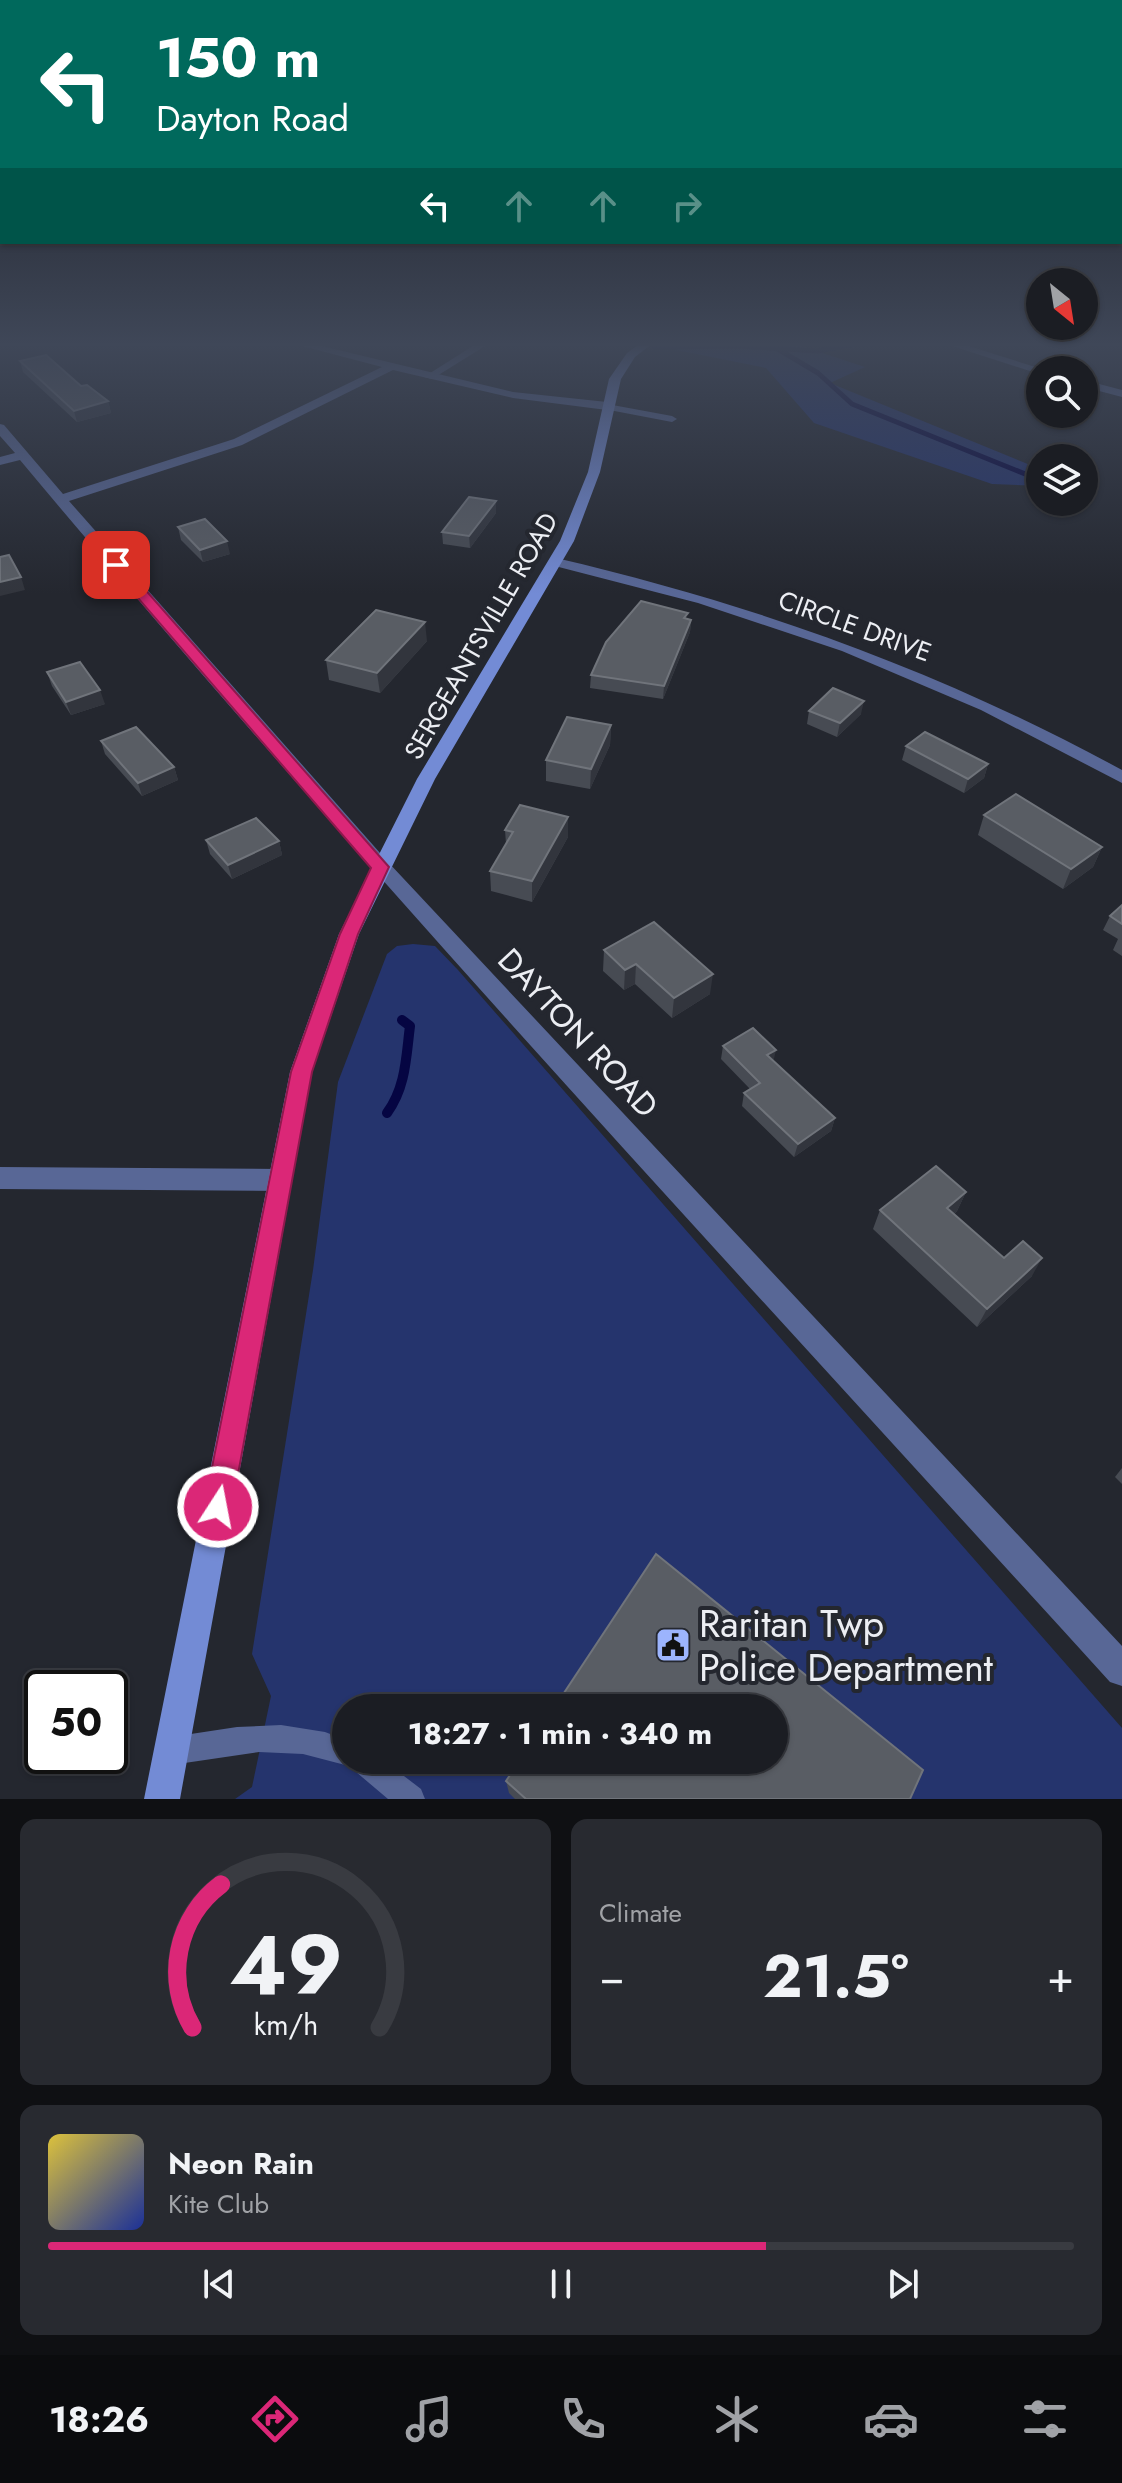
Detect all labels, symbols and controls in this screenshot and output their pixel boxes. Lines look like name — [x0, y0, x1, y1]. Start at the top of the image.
text: 150 m — [156, 17, 320, 98]
icon: left — [24, 32, 128, 136]
text: Dayton Road — [156, 92, 349, 144]
icon: left — [413, 184, 457, 228]
icon: ahead — [497, 184, 541, 228]
icon: ahead — [581, 184, 625, 228]
icon: right — [665, 184, 709, 228]
north arrow — [1026, 268, 1098, 340]
map controls — [1026, 268, 1098, 516]
button: search — [1026, 356, 1098, 428]
button: layers — [1026, 444, 1098, 516]
street label: SERGEANTSVILLE ROAD — [395, 506, 567, 766]
pin — [82, 531, 150, 599]
icon: arrive — [94, 543, 138, 587]
street label: CIRCLE DRIVE — [773, 581, 937, 671]
street label: DAYTON ROAD — [487, 938, 669, 1128]
position arrow — [176, 1465, 260, 1549]
place label: Raritan Twp Police Department — [699, 1596, 993, 1695]
public building icon: Raritan Twp Police Department — [654, 1626, 692, 1664]
speed limit sign: 50 — [24, 1670, 128, 1774]
text: 18:27 · 1 min · 340 m — [408, 1712, 712, 1755]
text: Climate — [599, 1894, 682, 1932]
text: 49 — [229, 1905, 342, 2025]
text: 21.5° — [763, 1933, 909, 2020]
text: − — [599, 1945, 625, 2009]
text: + — [1047, 1945, 1074, 2009]
text: km/h — [253, 2004, 318, 2046]
text: Neon Rain — [168, 2142, 314, 2185]
text: Kite Club — [168, 2185, 269, 2223]
icon: previous — [197, 2262, 241, 2306]
icon: pause — [539, 2262, 583, 2306]
icon: next — [881, 2262, 925, 2306]
icon: directions — [247, 2391, 303, 2447]
icon: music — [401, 2391, 457, 2447]
icon: phone — [555, 2391, 611, 2447]
icon: climate — [709, 2391, 765, 2447]
icon: car — [863, 2391, 919, 2447]
icon: filters — [1017, 2391, 1073, 2447]
text: 18:26 — [49, 2393, 149, 2445]

